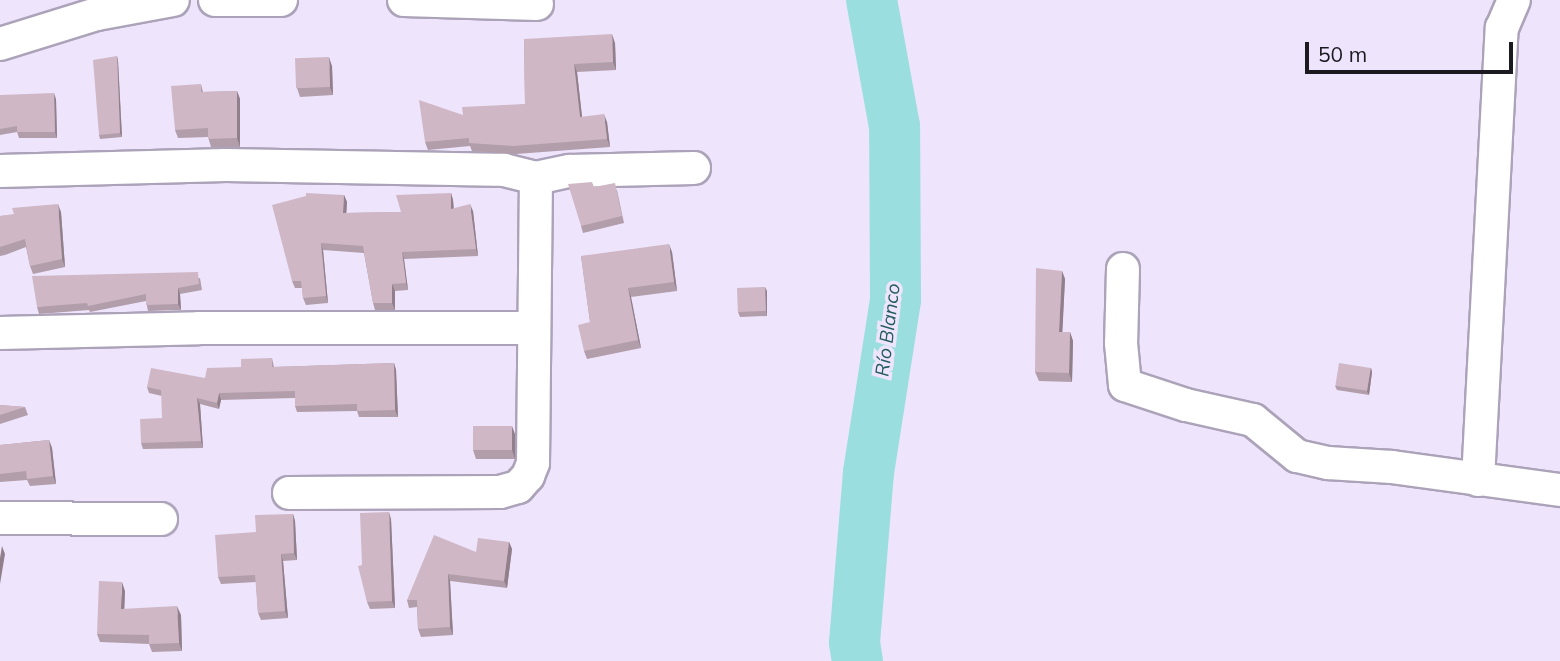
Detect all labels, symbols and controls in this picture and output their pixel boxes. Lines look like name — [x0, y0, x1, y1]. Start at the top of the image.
scale bar — [1308, 28, 1516, 72]
text: 50 m — [1318, 41, 1367, 67]
water label: Río Blanco — [871, 282, 905, 378]

